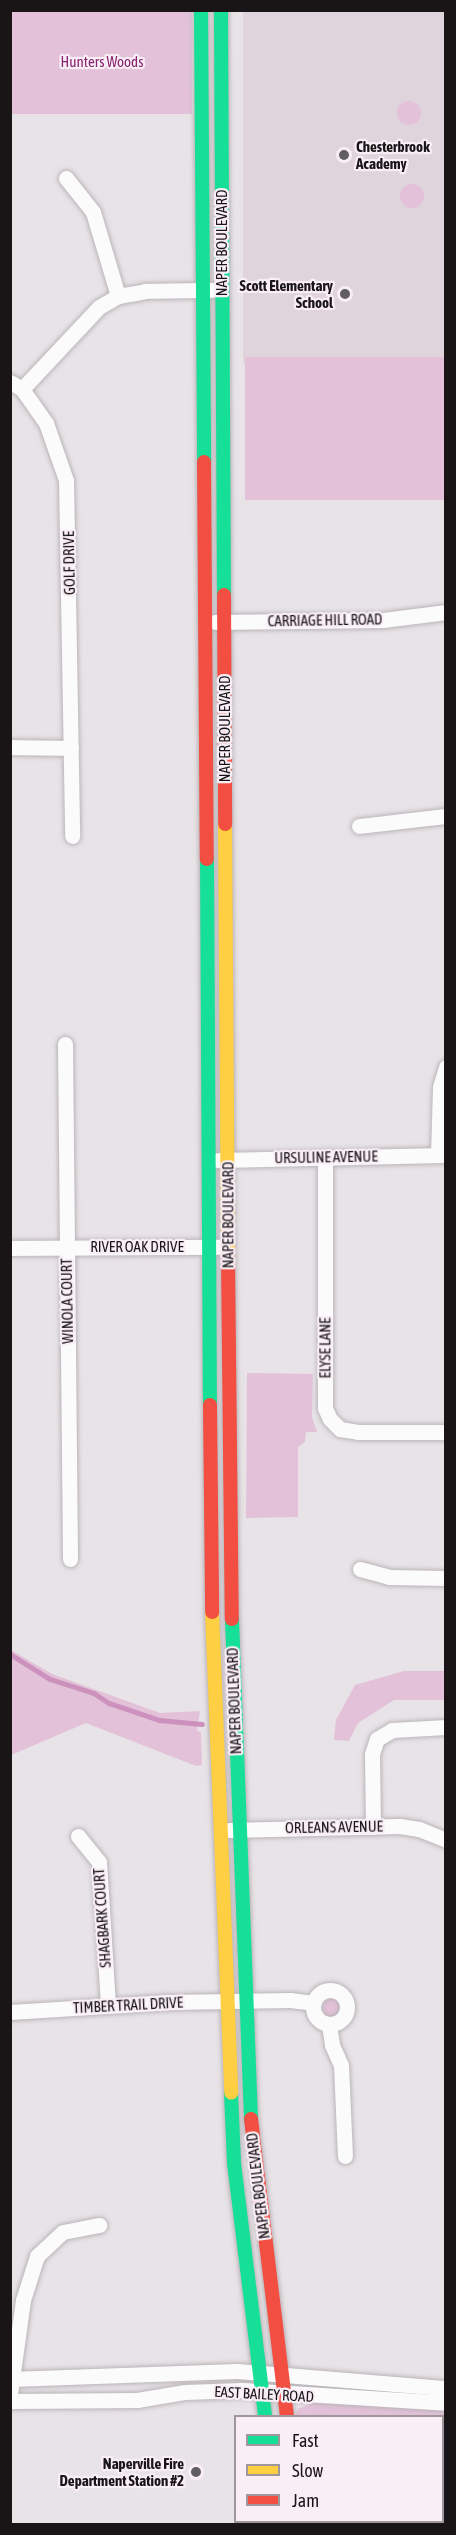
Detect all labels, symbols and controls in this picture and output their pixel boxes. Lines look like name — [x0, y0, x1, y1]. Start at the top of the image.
park label: Hunters Woods — [61, 53, 143, 71]
place label: Chesterbrook Academy — [356, 137, 430, 172]
marker: Chesterbrook Academy — [337, 148, 351, 162]
street label: NAPER BOULEVARD — [213, 190, 231, 296]
place label: Scott Elementary School — [240, 276, 333, 311]
marker: Scott Elementary School — [338, 287, 352, 301]
street label: GOLF DRIVE — [59, 531, 79, 595]
street label: CARRIAGE HILL ROAD — [267, 610, 383, 630]
street label: NAPER BOULEVARD — [216, 676, 234, 782]
street label: URSULINE AVENUE — [274, 1147, 378, 1167]
street label: NAPER BOULEVARD — [219, 1162, 237, 1268]
street label: RIVER OAK DRIVE — [90, 1238, 184, 1256]
street label: WINOLA COURT — [57, 1258, 77, 1344]
street label: ELYSE LANE — [316, 1318, 334, 1378]
street label: NAPER BOULEVARD — [223, 1647, 245, 1755]
street label: ORLEANS AVENUE — [285, 1817, 383, 1837]
street label: SHAGBARK COURT — [90, 1868, 114, 1968]
street label: TIMBER TRAIL DRIVE — [73, 1993, 183, 2017]
street label: NAPER BOULEVARD — [243, 2132, 273, 2240]
street label: EAST BAILEY ROAD — [214, 2382, 314, 2406]
legend — [234, 2415, 444, 2523]
text: Fast — [292, 2430, 319, 2451]
place label: Naperville Fire Department Station #2 — [59, 2454, 184, 2489]
text: Slow — [292, 2460, 323, 2481]
marker: Naperville Fire Department Station #2 — [189, 2465, 203, 2479]
text: Jam — [292, 2490, 319, 2511]

